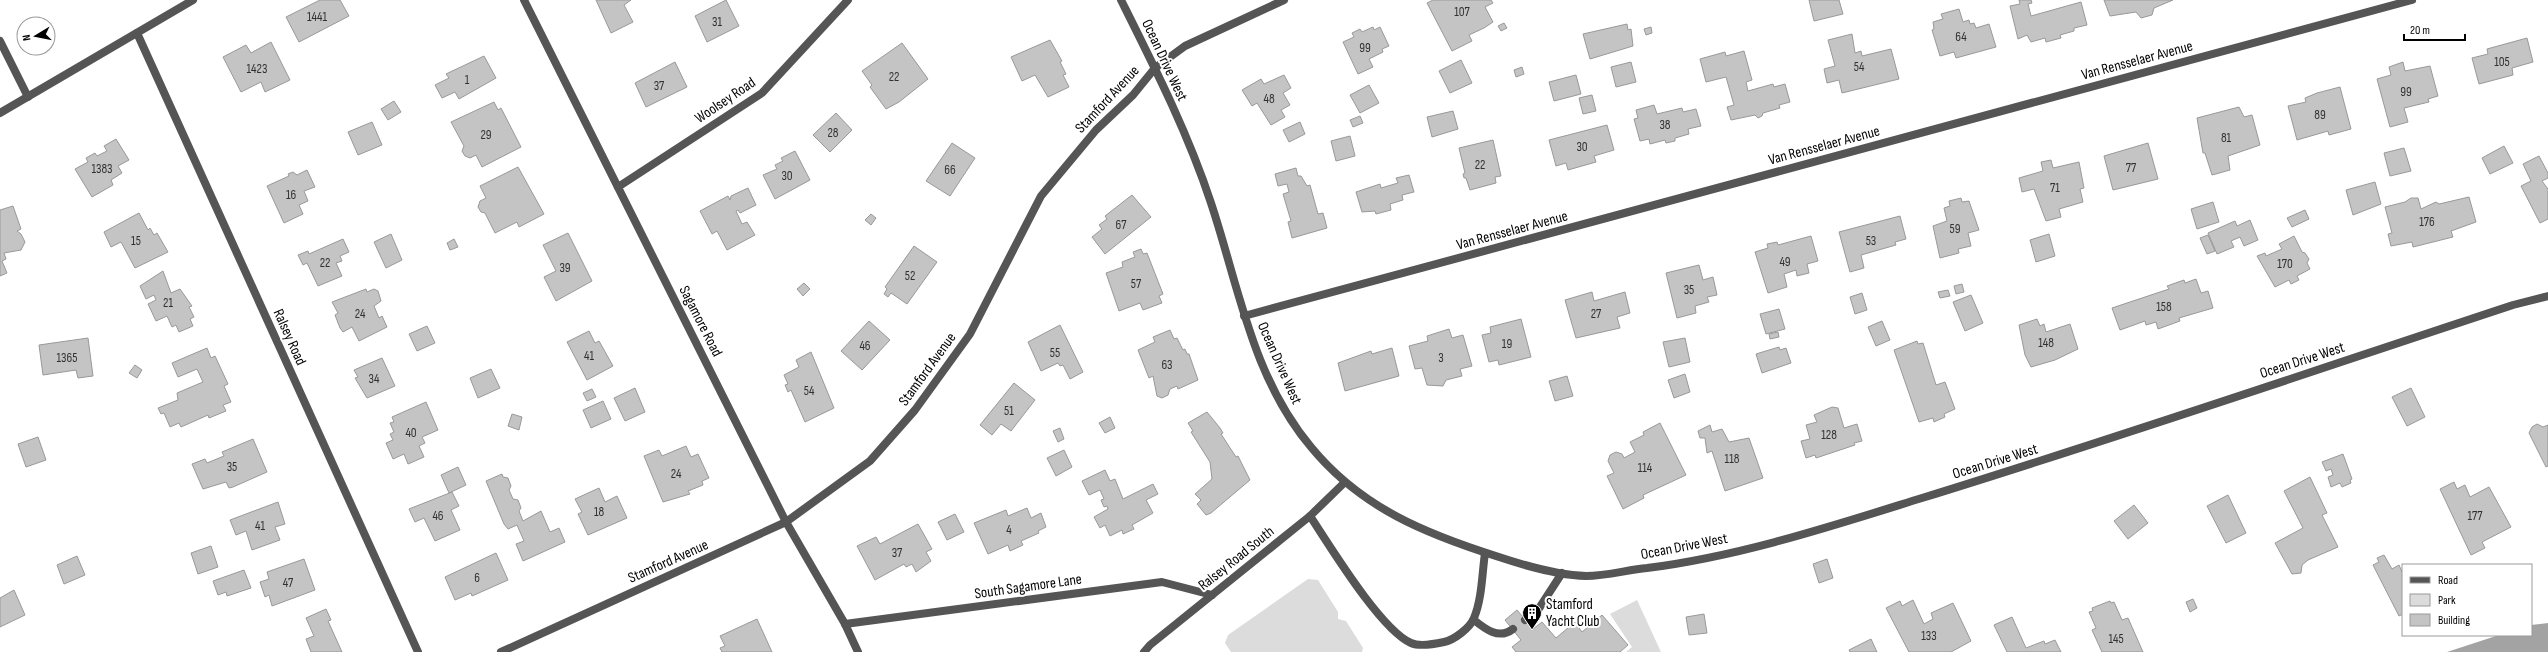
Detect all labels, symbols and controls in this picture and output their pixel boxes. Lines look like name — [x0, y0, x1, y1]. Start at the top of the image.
house number: 107 — [1454, 4, 1471, 20]
house number: 1441 — [307, 9, 327, 25]
house number: 31 — [712, 14, 722, 30]
north arrow — [16, 16, 56, 56]
street label: Ocean Drive West — [1137, 16, 1192, 104]
scale bar — [2404, 16, 2465, 42]
text: 20 m — [2410, 23, 2430, 38]
house number: 64 — [1955, 29, 1967, 45]
text: N — [20, 34, 34, 42]
street label: Van Rensselaer Avenue — [2079, 36, 2195, 84]
house number: 99 — [1359, 40, 1371, 56]
house number: 105 — [2494, 54, 2510, 70]
house number: 54 — [1854, 59, 1865, 75]
house number: 1423 — [247, 61, 267, 77]
street label: Stamford Avenue — [1071, 61, 1144, 137]
house number: 22 — [889, 69, 899, 85]
house number: 1 — [465, 72, 470, 88]
street label: Woolsey Road — [691, 73, 759, 128]
house number: 37 — [654, 78, 665, 94]
house number: 99 — [2400, 84, 2412, 100]
house number: 48 — [1263, 91, 1275, 107]
house number: 89 — [2314, 107, 2326, 123]
house number: 38 — [1659, 117, 1671, 133]
street label: Van Rensselaer Avenue — [1766, 121, 1882, 169]
house number: 28 — [827, 125, 839, 141]
house number: 29 — [480, 127, 492, 143]
house number: 81 — [2221, 130, 2232, 146]
house number: 30 — [1576, 139, 1588, 155]
house number: 22 — [1475, 157, 1485, 173]
house number: 77 — [2126, 160, 2137, 176]
house number: 1383 — [91, 161, 113, 177]
house number: 66 — [944, 162, 956, 178]
house number: 30 — [781, 168, 793, 184]
house number: 71 — [2050, 180, 2060, 196]
house number: 16 — [286, 187, 296, 203]
street label: Van Rensselaer Avenue — [1454, 206, 1570, 254]
house number: 176 — [2419, 214, 2435, 230]
house number: 67 — [1116, 217, 1127, 233]
house number: 59 — [1950, 221, 1961, 237]
house number: 15 — [131, 233, 141, 249]
house number: 53 — [1866, 233, 1876, 249]
house number: 49 — [1779, 254, 1791, 270]
house number: 22 — [320, 255, 330, 271]
house number: 170 — [2277, 256, 2293, 272]
house number: 39 — [559, 260, 571, 276]
house number: 52 — [905, 268, 915, 284]
house number: 57 — [1131, 276, 1142, 292]
house number: 35 — [1684, 282, 1694, 298]
street label: Sagamore Road — [675, 283, 727, 360]
house number: 21 — [163, 295, 173, 311]
house number: 158 — [2156, 299, 2172, 315]
street label: Ralsey Road — [269, 306, 310, 368]
house number: 24 — [355, 306, 366, 322]
house number: 27 — [1591, 306, 1602, 322]
street label: Ocean Drive West — [1253, 319, 1306, 408]
street label: Stamford Avenue — [894, 329, 960, 410]
house number: 148 — [2038, 335, 2054, 351]
house number: 19 — [1502, 336, 1512, 352]
house number: 46 — [859, 338, 871, 354]
street label: Ocean Drive West — [2257, 338, 2347, 383]
house number: 55 — [1050, 345, 1060, 361]
house number: 41 — [584, 348, 594, 364]
house number: 1365 — [57, 350, 77, 366]
house number: 3 — [1438, 350, 1444, 366]
house number: 63 — [1161, 357, 1173, 373]
house number: 34 — [369, 371, 380, 387]
house number: 54 — [804, 383, 815, 399]
house number: 51 — [1004, 403, 1014, 419]
house number: 40 — [405, 425, 417, 441]
house number: 128 — [1821, 427, 1837, 443]
street label: Ocean Drive West — [1950, 439, 2040, 483]
house number: 118 — [1725, 451, 1740, 467]
house number: 35 — [227, 459, 237, 475]
house number: 114 — [1638, 460, 1653, 476]
house number: 24 — [671, 466, 682, 482]
house number: 18 — [594, 504, 604, 520]
house number: 46 — [432, 508, 444, 524]
house number: 177 — [2468, 508, 2483, 524]
house number: 41 — [255, 518, 265, 534]
house number: 4 — [1006, 522, 1012, 538]
street label: Ralsey Road South — [1195, 522, 1278, 595]
street label: Ocean Drive West — [1639, 529, 1730, 564]
street label: Stamford Avenue — [625, 535, 711, 588]
house number: 37 — [892, 545, 903, 561]
legend — [2402, 564, 2532, 636]
house number: 6 — [474, 570, 480, 586]
street label: South Sagamore Lane — [973, 570, 1083, 603]
text: Road — [2438, 573, 2458, 588]
house number: 47 — [283, 575, 294, 591]
text: Park — [2438, 593, 2456, 608]
place label: Stamford Yacht Club — [1546, 595, 1599, 631]
building icon: Stamford Yacht Club — [1521, 602, 1543, 630]
text: Building — [2438, 613, 2470, 628]
house number: 133 — [1921, 628, 1937, 644]
house number: 145 — [2108, 631, 2124, 647]

